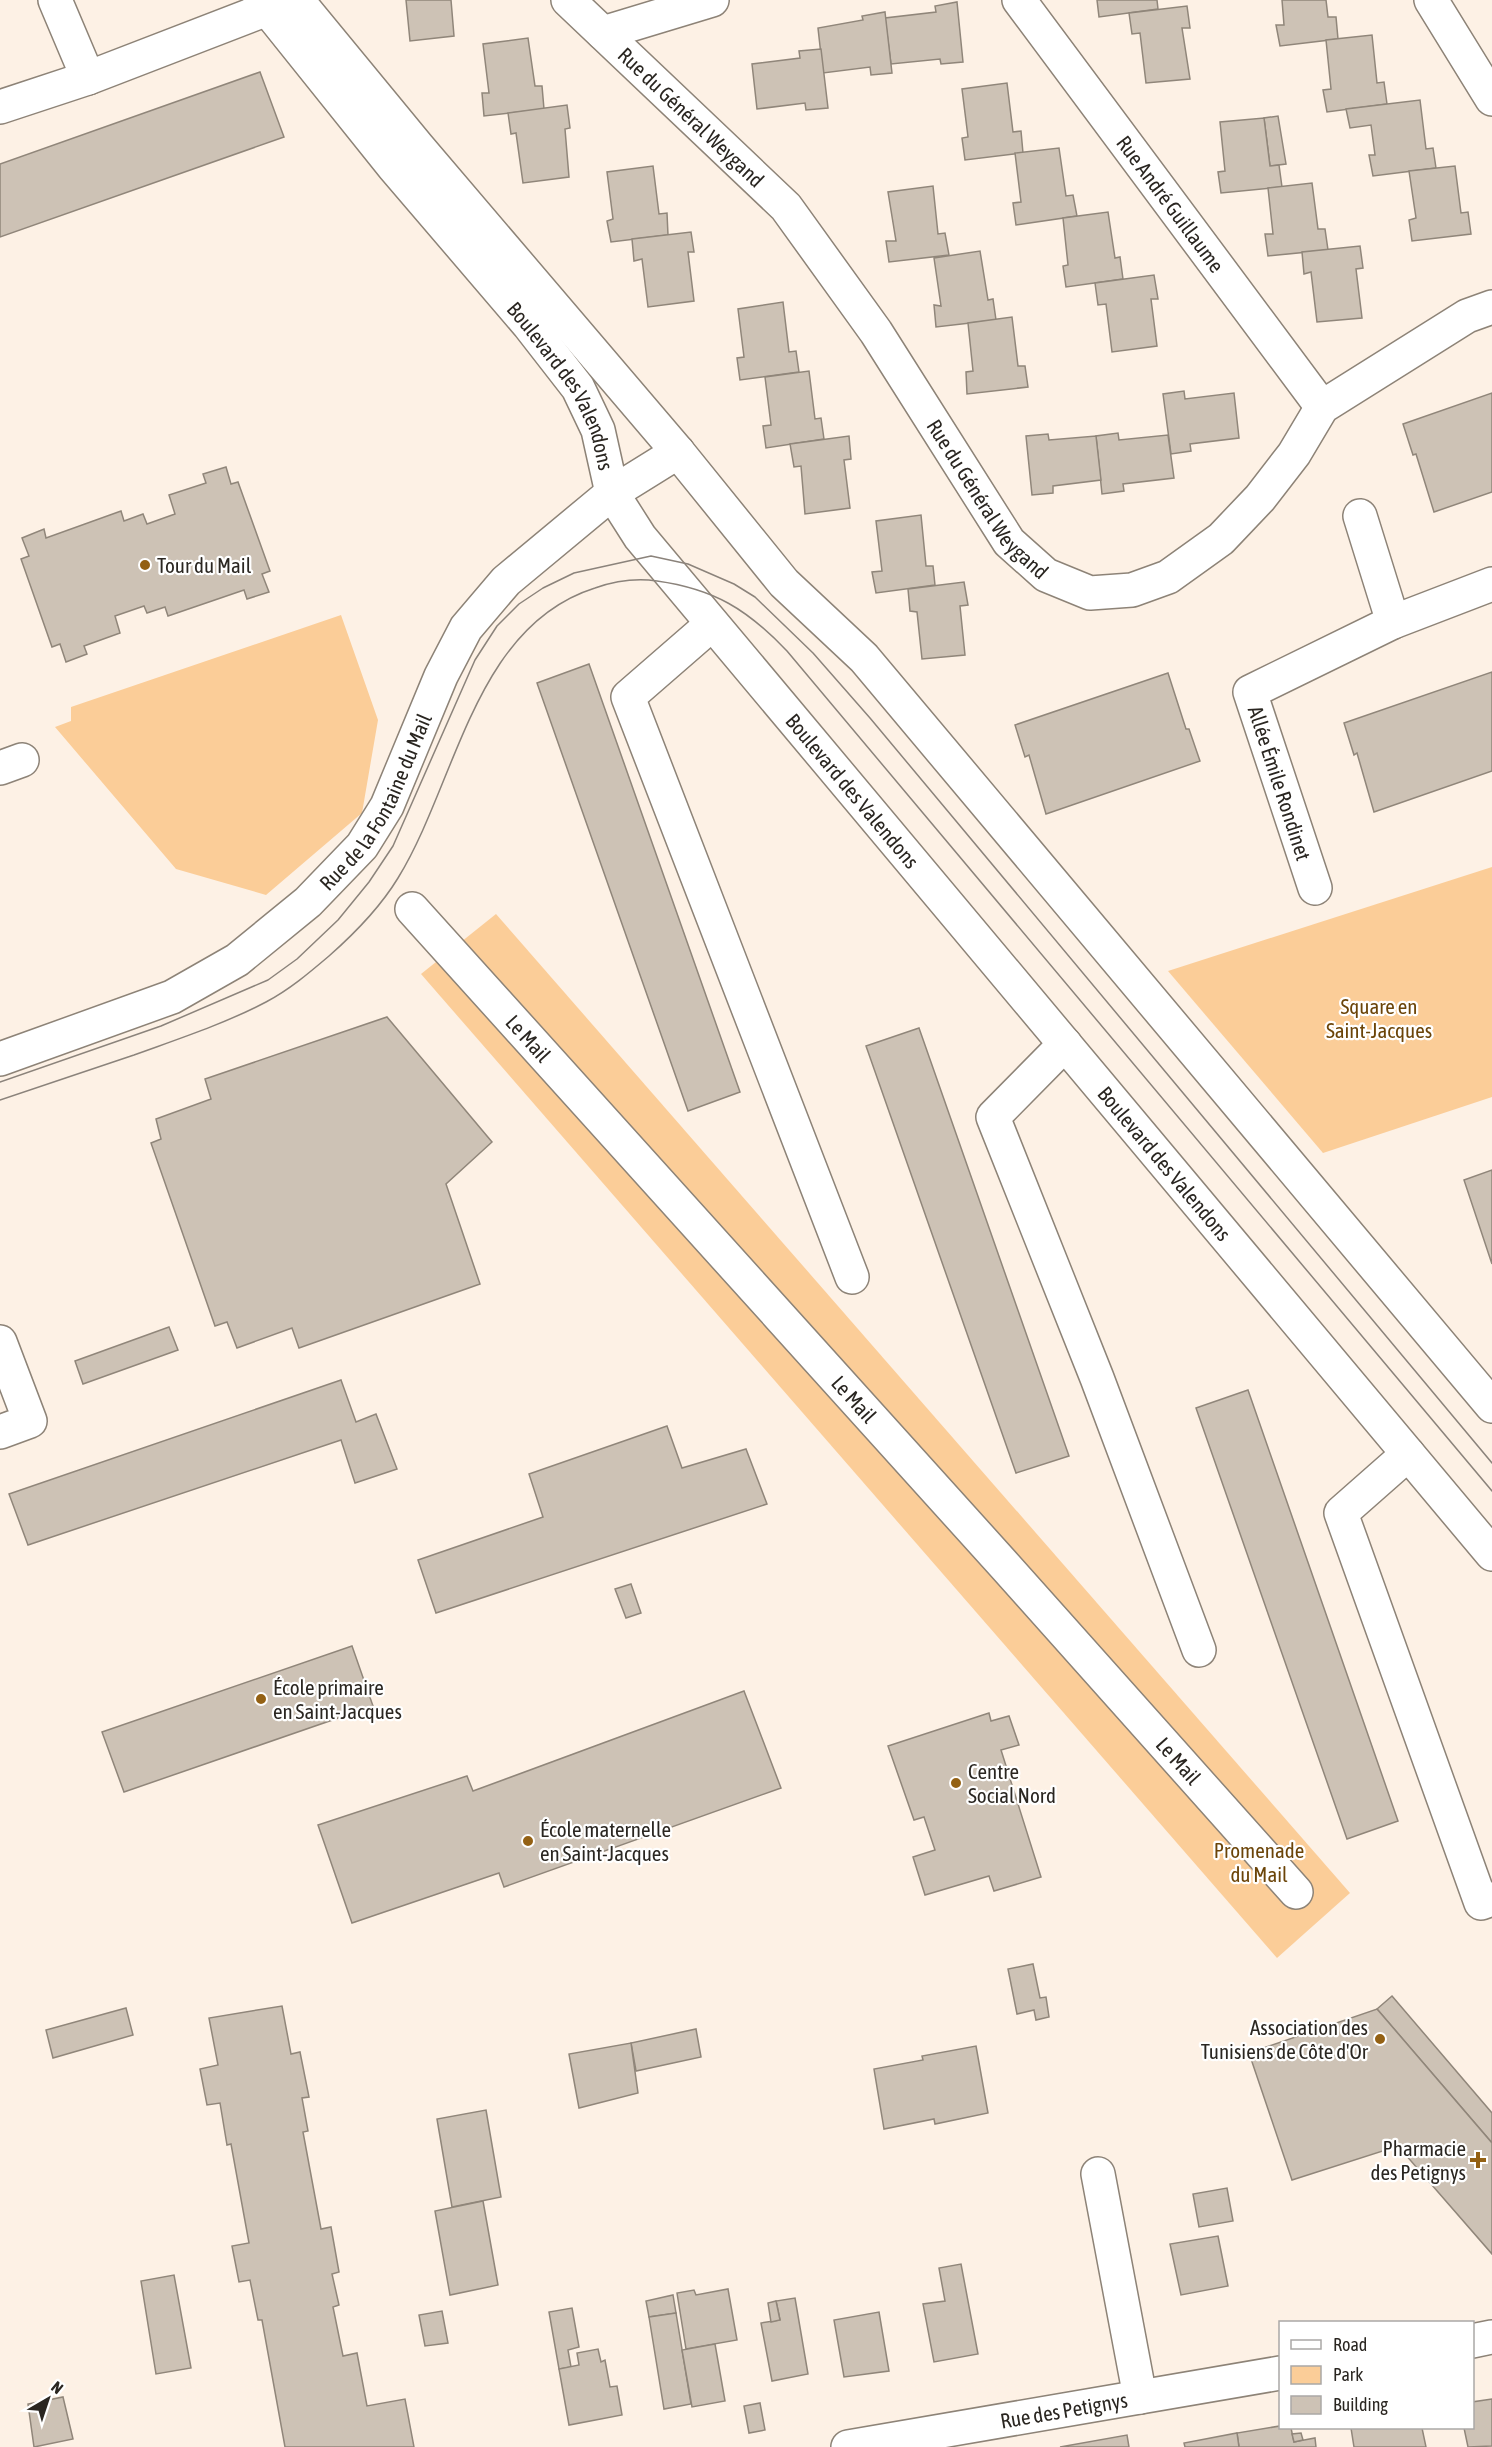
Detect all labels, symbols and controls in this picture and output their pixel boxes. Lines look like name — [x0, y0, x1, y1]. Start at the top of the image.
street label: Rue du Général Weygand — [614, 42, 769, 192]
street label: Rue André Guillaume — [1112, 131, 1229, 277]
street label: Boulevard des Valendons — [502, 297, 619, 472]
street label: Rue du Général Weygand — [922, 415, 1053, 583]
place label: Tour du Mail — [157, 553, 252, 577]
marker: Tour du Mail — [138, 558, 152, 572]
street label: Allée Émile Rondinet — [1244, 703, 1316, 863]
street label: Boulevard des Valendons — [781, 709, 924, 873]
street label: Rue de la Fontaine du Mail — [314, 710, 436, 895]
park label: Square en Saint-Jacques — [1326, 994, 1432, 1042]
street label: Le Mail — [501, 1010, 556, 1067]
street label: Boulevard des Valendons — [1093, 1081, 1236, 1245]
street label: Le Mail — [827, 1371, 882, 1428]
place label: École primaire en Saint-Jacques — [273, 1675, 402, 1723]
marker: École primaire en Saint-Jacques — [254, 1692, 268, 1706]
street label: Le Mail — [1152, 1732, 1206, 1789]
place label: Centre Social Nord — [968, 1759, 1056, 1807]
marker: Centre Social Nord — [949, 1776, 963, 1790]
place label: École maternelle en Saint-Jacques — [540, 1817, 671, 1865]
marker: École maternelle en Saint-Jacques — [521, 1834, 535, 1848]
park label: Promenade du Mail — [1214, 1838, 1304, 1886]
place label: Association des Tunisiens de Côte d'Or — [1201, 2015, 1369, 2063]
marker: Association des Tunisiens de Côte d'Or — [1373, 2032, 1387, 2046]
place label: Pharmacie des Petignys — [1370, 2136, 1466, 2184]
marker: Pharmacie des Petignys — [1471, 2153, 1485, 2167]
legend — [1279, 2321, 1474, 2429]
text: Road — [1333, 2334, 1367, 2355]
text: Park — [1333, 2364, 1363, 2385]
north arrow — [18, 2369, 78, 2429]
text: N — [48, 2377, 67, 2397]
street label: Rue des Petignys — [998, 2387, 1129, 2433]
text: Building — [1333, 2394, 1388, 2415]

